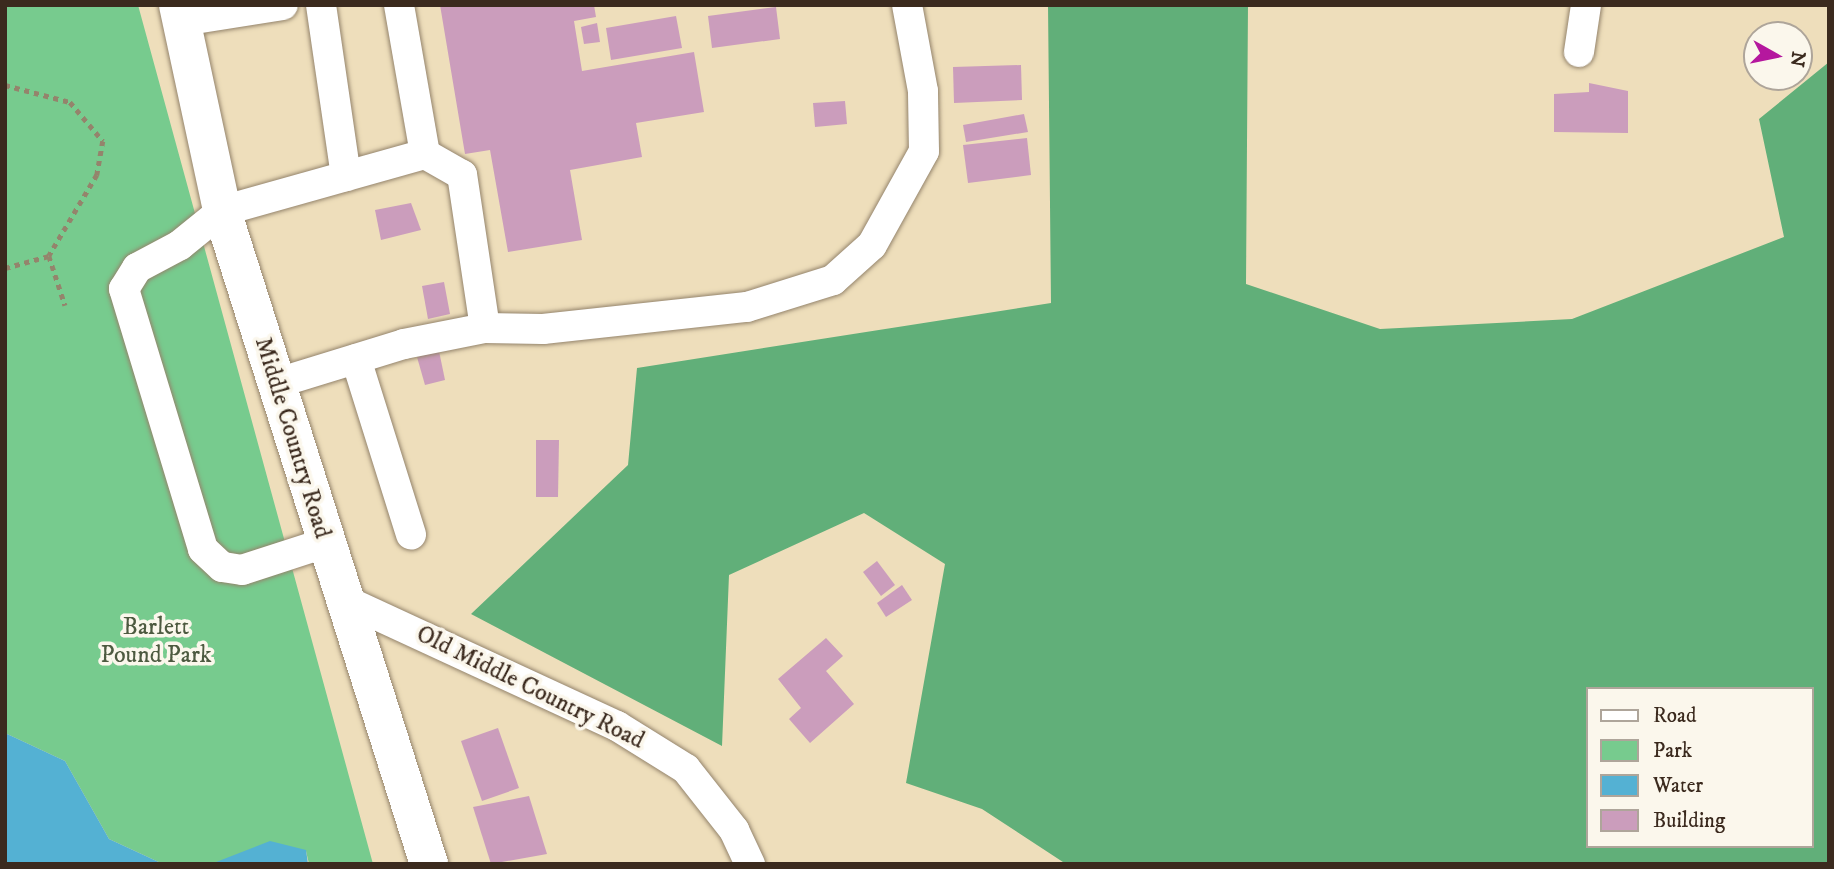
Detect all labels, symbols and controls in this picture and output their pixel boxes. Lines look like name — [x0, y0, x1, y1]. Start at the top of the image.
north arrow — [1743, 21, 1813, 91]
text: N — [1785, 50, 1810, 69]
street label: Middle Country Road — [248, 334, 336, 542]
park label: Barlett Pound Park — [100, 614, 212, 670]
street label: Old Middle Country Road — [411, 620, 649, 756]
legend — [1586, 687, 1813, 848]
text: Road — [1653, 703, 1697, 729]
text: Park — [1653, 738, 1692, 764]
text: Water — [1653, 773, 1703, 799]
text: Building — [1653, 808, 1725, 834]

